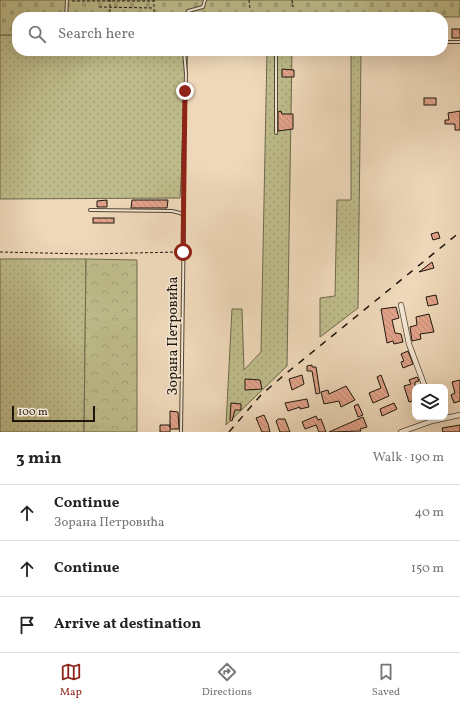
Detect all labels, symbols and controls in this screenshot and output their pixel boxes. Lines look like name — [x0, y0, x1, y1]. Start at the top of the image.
search box — [12, 12, 448, 56]
icon: search — [26, 23, 48, 45]
text: Search here — [58, 24, 135, 45]
route end — [176, 82, 194, 100]
route start — [174, 243, 192, 261]
street label: Зорана Петровића — [164, 276, 183, 396]
map controls — [412, 384, 448, 420]
button: layers — [412, 384, 448, 420]
scale bar — [12, 404, 95, 423]
text: 100 m — [18, 405, 48, 420]
text: 3 min — [16, 447, 62, 470]
text: Walk · 190 m — [373, 449, 444, 467]
text: Continue — [54, 493, 119, 514]
icon: ahead — [16, 502, 38, 524]
text: 40 m — [415, 504, 444, 522]
text: Зорана Петровића — [54, 514, 165, 532]
icon: ahead — [16, 558, 38, 580]
text: Continue — [54, 558, 119, 579]
text: 150 m — [411, 560, 444, 578]
icon: arrive — [16, 614, 38, 636]
text: Arrive at destination — [54, 614, 201, 635]
tab: Map — [60, 661, 82, 700]
tab: Directions — [202, 661, 252, 700]
tab: Saved — [372, 661, 400, 700]

